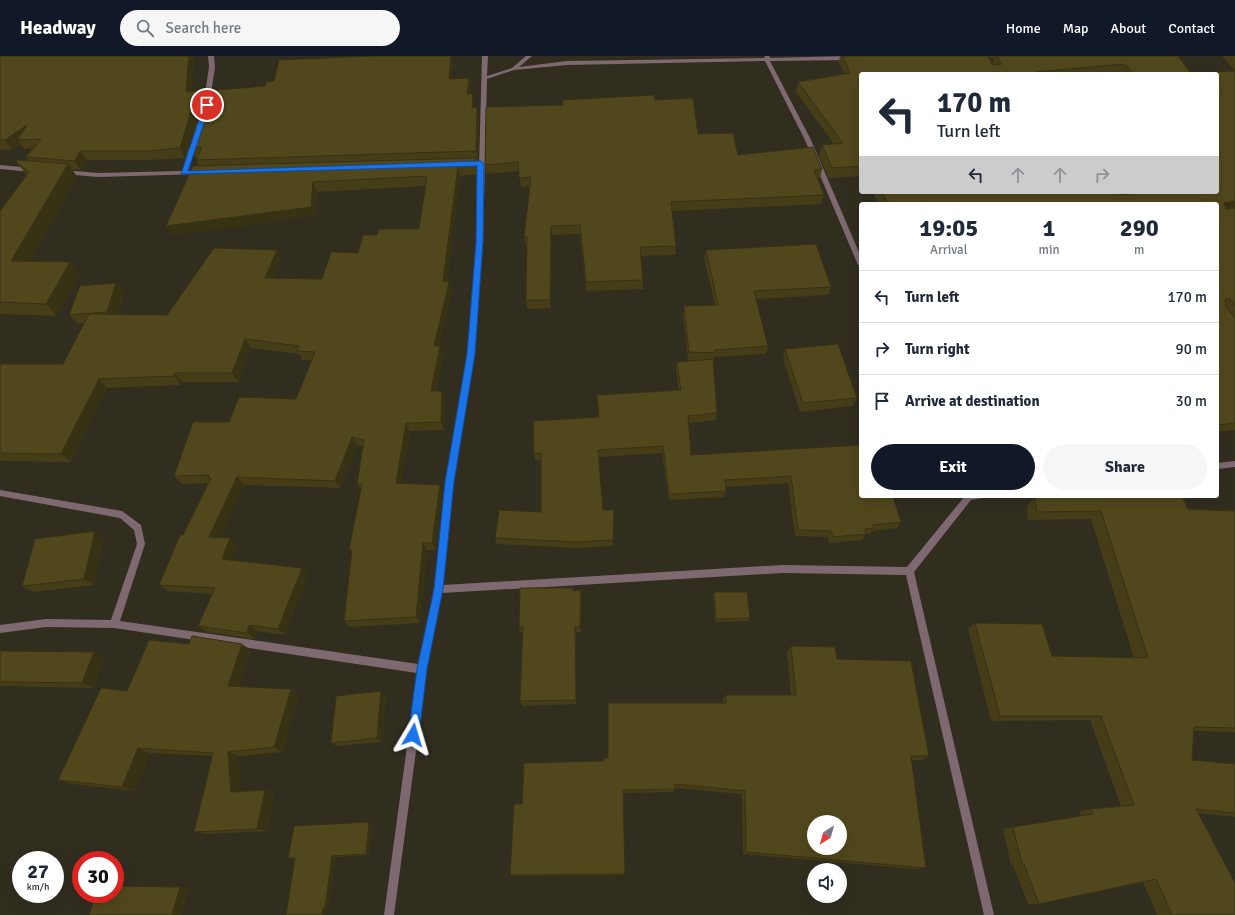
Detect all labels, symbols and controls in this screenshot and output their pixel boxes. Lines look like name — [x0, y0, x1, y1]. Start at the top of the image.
search box — [120, 10, 400, 46]
text: Headway — [20, 16, 96, 40]
icon: search — [134, 17, 156, 39]
text: Search here — [166, 19, 241, 37]
text: Home — [1006, 20, 1041, 37]
text: Map — [1063, 20, 1088, 37]
text: About — [1110, 20, 1146, 37]
text: Contact — [1168, 20, 1215, 37]
text: 170 m — [937, 86, 1011, 120]
pin — [190, 88, 224, 122]
icon: left — [871, 88, 923, 140]
icon: arrive — [196, 94, 218, 116]
text: Turn left — [937, 120, 1000, 142]
icon: left — [965, 164, 987, 186]
icon: ahead — [1007, 164, 1029, 186]
icon: ahead — [1049, 164, 1071, 186]
icon: right — [1091, 164, 1113, 186]
text: 19:05 — [919, 213, 978, 243]
text: 1 — [1043, 213, 1055, 243]
text: 290 — [1120, 213, 1159, 243]
text: Arrival — [930, 242, 967, 258]
text: min — [1039, 242, 1060, 258]
text: m — [1134, 242, 1144, 258]
icon: left — [871, 286, 893, 308]
text: Turn left — [905, 288, 959, 306]
text: 170 m — [1167, 288, 1207, 306]
icon: right — [871, 338, 893, 360]
text: Turn right — [905, 340, 970, 358]
text: 90 m — [1176, 340, 1207, 358]
icon: arrive — [871, 390, 893, 412]
text: Arrive at destination — [905, 392, 1040, 410]
text: 30 m — [1176, 392, 1207, 410]
button: Exit — [871, 444, 1035, 490]
button: Share — [1043, 444, 1207, 490]
position arrow — [392, 714, 434, 756]
north arrow — [807, 815, 847, 855]
map controls — [807, 815, 847, 903]
speed limit sign: 30 — [72, 851, 124, 903]
text: 27 — [27, 859, 49, 884]
button: sound — [807, 863, 847, 903]
text: km/h — [27, 881, 49, 893]

